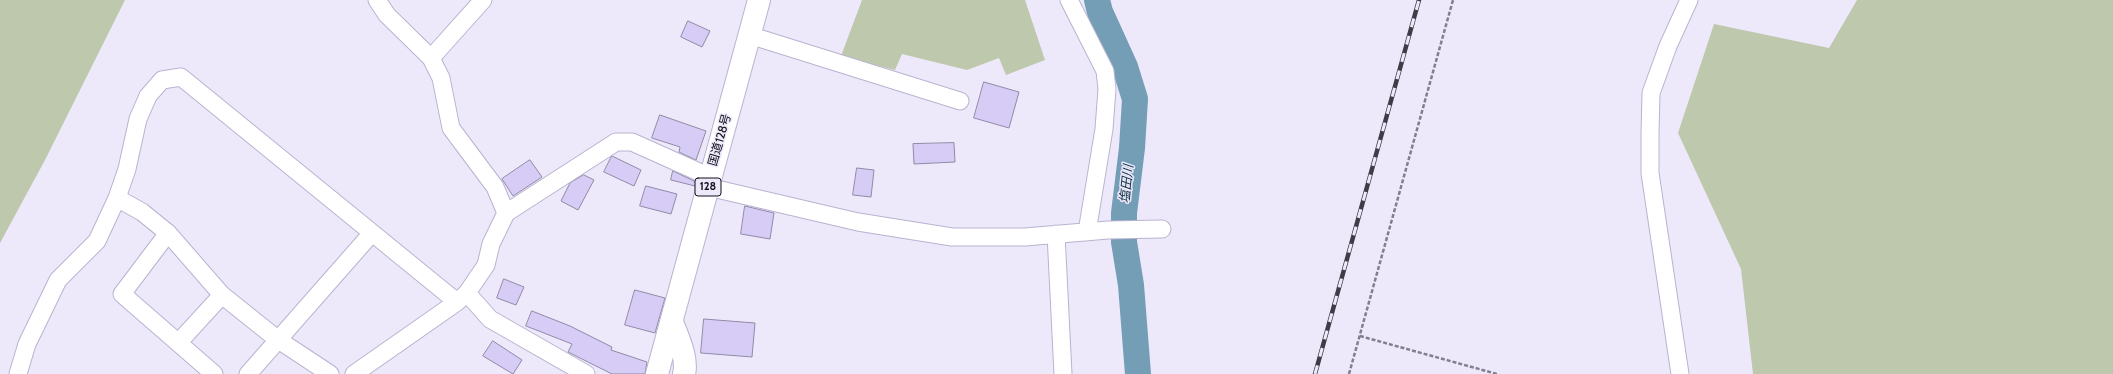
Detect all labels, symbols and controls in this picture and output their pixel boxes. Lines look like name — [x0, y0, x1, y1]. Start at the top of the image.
street label: 国道128号 — [706, 112, 734, 168]
water label: 塩田川 — [1117, 164, 1137, 204]
road number: 128 — [695, 178, 721, 196]

